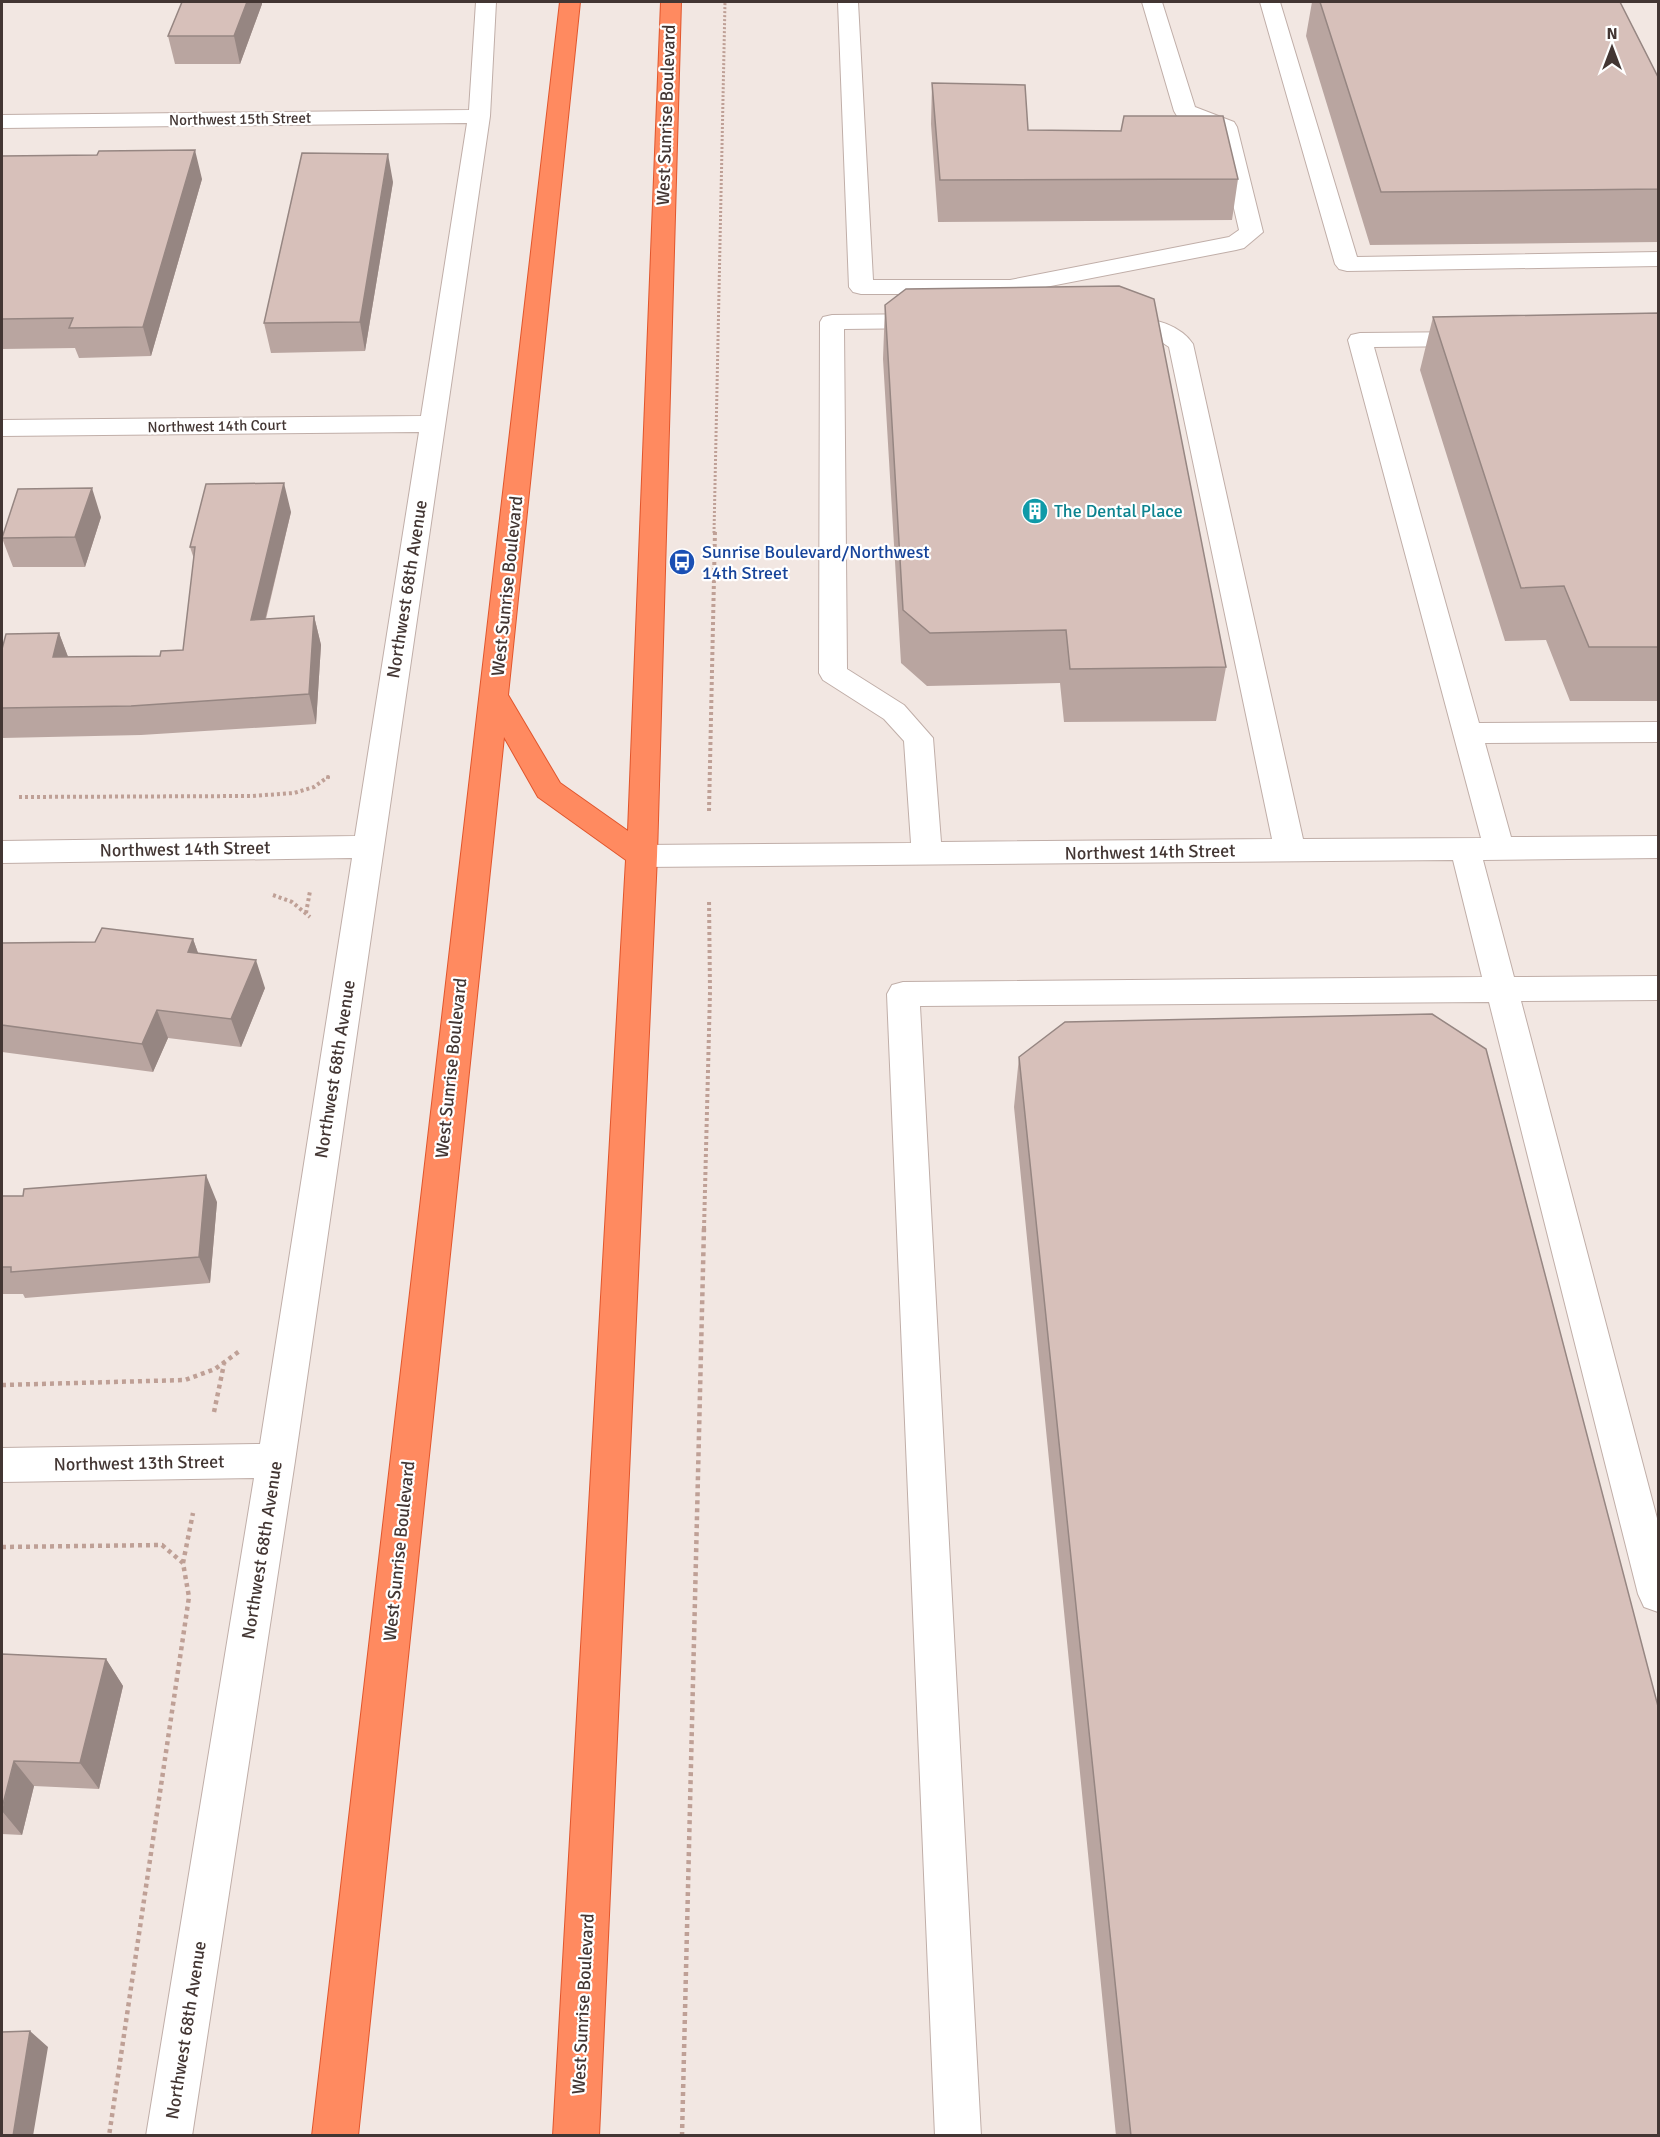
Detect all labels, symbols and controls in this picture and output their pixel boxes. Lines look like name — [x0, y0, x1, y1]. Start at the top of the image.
north arrow — [1582, 18, 1642, 78]
street label: West Sunrise Boulevard — [652, 24, 680, 206]
text: N — [1606, 24, 1618, 44]
street label: Northwest 15th Street — [169, 109, 311, 129]
street label: Northwest 14th Court — [147, 416, 287, 436]
street label: West Sunrise Boulevard — [487, 495, 527, 677]
building icon: The Dental Place — [1020, 496, 1050, 526]
street label: Northwest 68th Avenue — [382, 498, 432, 680]
place label: The Dental Place — [1054, 500, 1183, 522]
place label: Sunrise Boulevard/Northwest 14th Street — [702, 541, 930, 584]
bus stop icon: Sunrise Boulevard/Northwest 14th Street — [667, 547, 697, 577]
street label: Northwest 14th Street — [99, 837, 271, 861]
street label: Northwest 14th Street — [1064, 840, 1236, 864]
street label: West Sunrise Boulevard — [431, 977, 471, 1159]
street label: Northwest 68th Avenue — [310, 978, 360, 1160]
street label: Northwest 13th Street — [53, 1451, 225, 1475]
street label: Northwest 68th Avenue — [237, 1459, 287, 1641]
street label: West Sunrise Boulevard — [379, 1460, 419, 1642]
street label: West Sunrise Boulevard — [567, 1913, 599, 2095]
street label: Northwest 68th Avenue — [161, 1939, 211, 2121]

